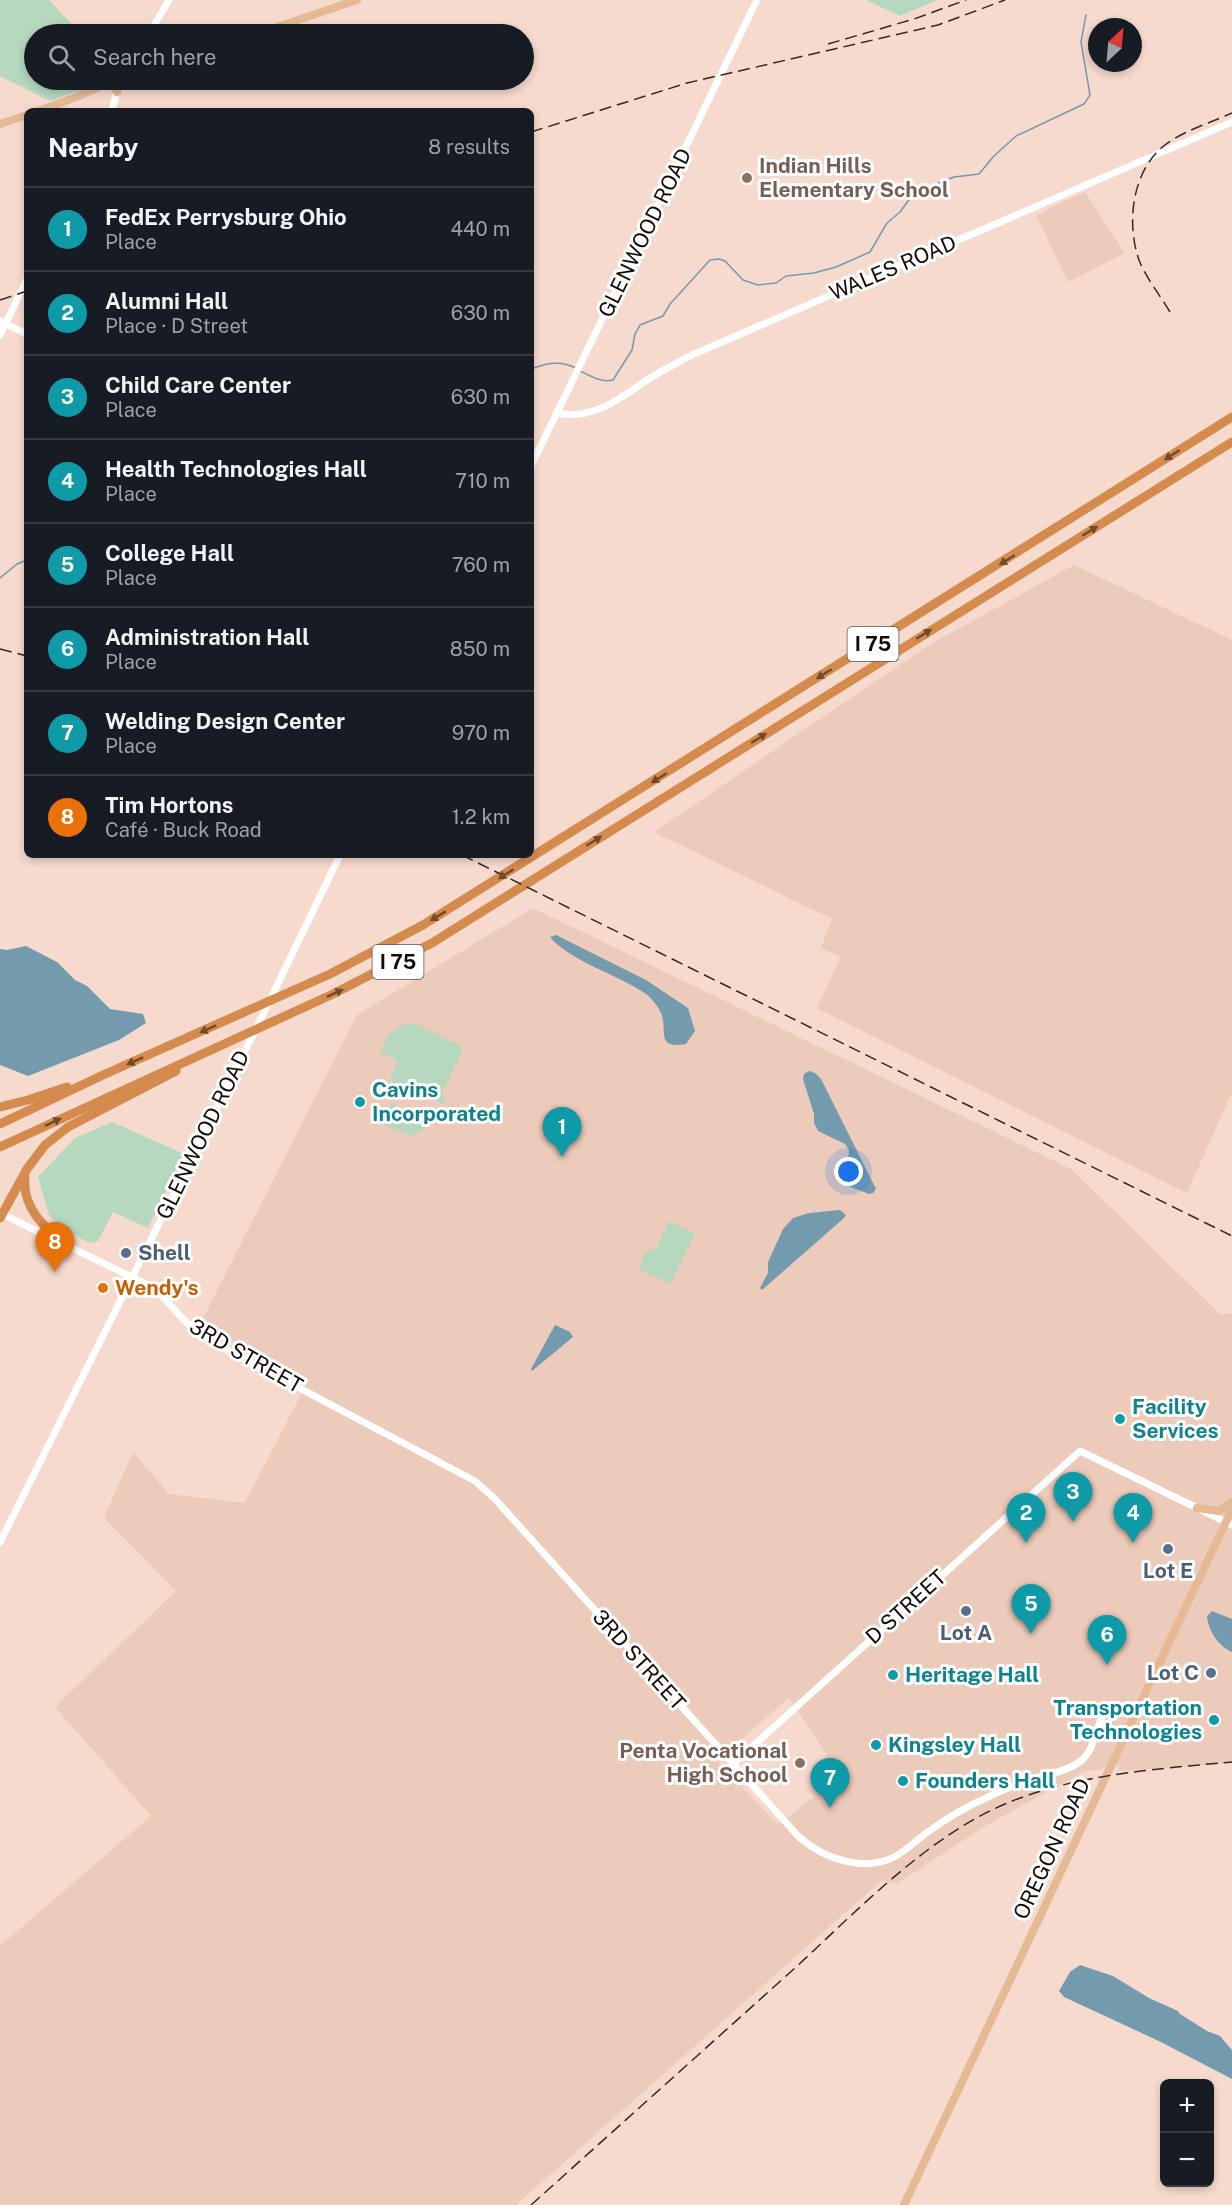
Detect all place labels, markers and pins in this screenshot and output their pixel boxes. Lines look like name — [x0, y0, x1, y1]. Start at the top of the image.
place label: Indian Hills Elementary School — [759, 153, 949, 202]
marker: Indian Hills Elementary School — [740, 171, 754, 185]
place label: Cavins Incorporated — [372, 1077, 501, 1126]
marker: Cavins Incorporated — [353, 1095, 367, 1109]
pin: 1 — [542, 1108, 582, 1157]
pin: 8 — [36, 1222, 74, 1272]
place label: Shell — [138, 1240, 191, 1265]
marker: Shell — [119, 1246, 133, 1260]
place label: Wendy's — [115, 1275, 199, 1300]
marker: Wendy's — [96, 1281, 110, 1295]
place label: Facility Services — [1132, 1394, 1219, 1443]
marker: Facility Services — [1113, 1412, 1127, 1426]
pin: 3 — [1054, 1472, 1092, 1522]
pin: 2 — [1006, 1494, 1046, 1543]
pin: 4 — [1114, 1494, 1152, 1543]
marker: Lot E — [1161, 1542, 1175, 1556]
place label: Lot E — [1143, 1558, 1193, 1583]
pin: 5 — [1012, 1584, 1050, 1634]
marker: Lot A — [959, 1604, 973, 1618]
pin: 6 — [1088, 1616, 1126, 1665]
place label: Lot A — [940, 1620, 992, 1645]
place label: Lot C — [1147, 1660, 1199, 1685]
place label: Heritage Hall — [905, 1662, 1039, 1687]
marker: Lot C — [1204, 1666, 1218, 1680]
marker: Heritage Hall — [886, 1668, 900, 1682]
place label: Transportation Technologies — [1053, 1695, 1202, 1744]
marker: Transportation Technologies — [1207, 1713, 1221, 1727]
place label: Kingsley Hall — [888, 1732, 1021, 1757]
place label: Penta Vocational High School — [619, 1738, 788, 1787]
marker: Kingsley Hall — [869, 1738, 883, 1752]
marker: Penta Vocational High School — [793, 1756, 807, 1770]
pin: 7 — [810, 1758, 850, 1808]
place label: Founders Hall — [915, 1768, 1055, 1793]
marker: Founders Hall — [896, 1774, 910, 1788]

